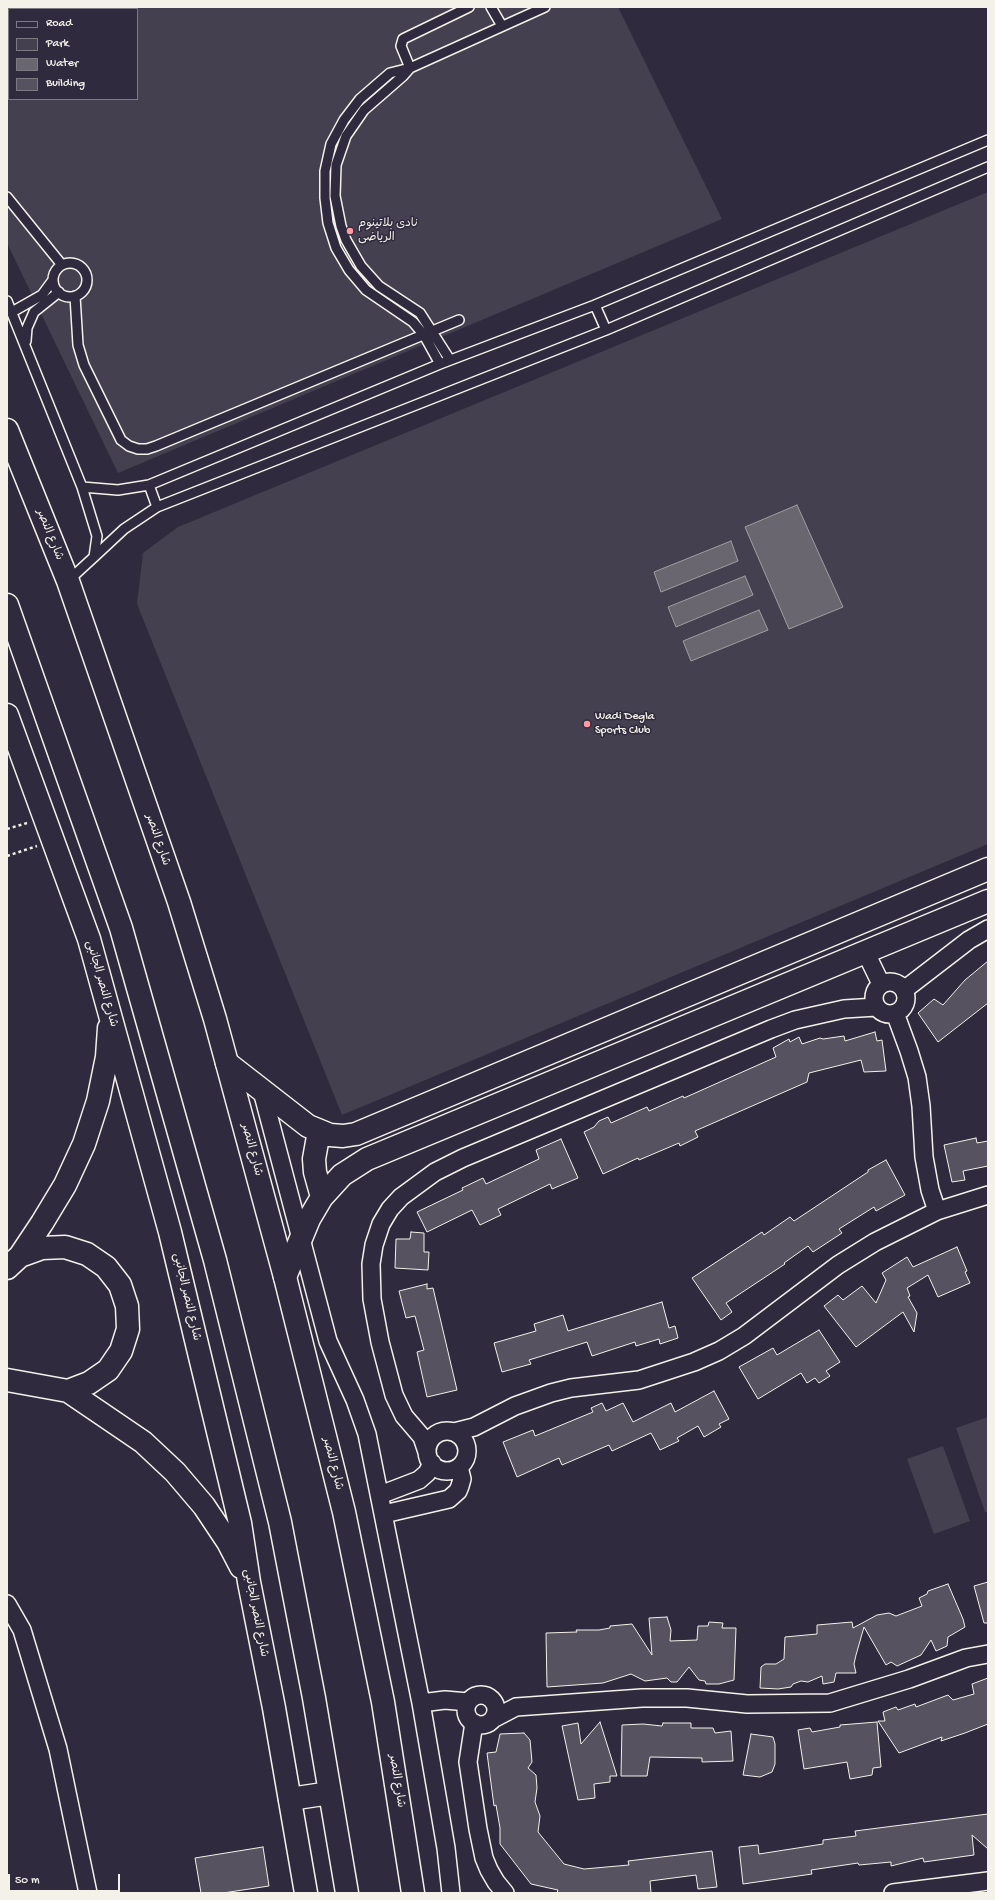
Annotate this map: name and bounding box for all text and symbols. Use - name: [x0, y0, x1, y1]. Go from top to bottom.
- legend: [8, 8, 138, 100]
- text: Road: [46, 17, 72, 31]
- text: Park: [46, 37, 69, 51]
- text: Water: [46, 57, 78, 71]
- text: Building: [46, 77, 85, 91]
- place label: نادى بلاتينوم الرياضى: [358, 217, 419, 245]
- marker: نادى بلاتينوم الرياضى: [345, 226, 355, 236]
- street label: شارع النصر: [32, 507, 66, 563]
- place label: Wadi Degla Sports Club: [595, 710, 654, 738]
- marker: Wadi Degla Sports Club: [582, 719, 592, 729]
- street label: شارع النصر: [141, 812, 173, 868]
- street label: شارع النصر الجانبى: [82, 939, 120, 1029]
- street label: شارع النصر: [237, 1122, 265, 1178]
- street label: شارع النصر الجانبى: [169, 1252, 203, 1342]
- street label: شارع النصر: [319, 1436, 345, 1492]
- street label: شارع النصر الجانبى: [239, 1568, 271, 1658]
- street label: شارع النصر: [385, 1753, 407, 1809]
- scale bar: [10, 1866, 122, 1892]
- text: 50 m: [15, 1874, 40, 1888]

